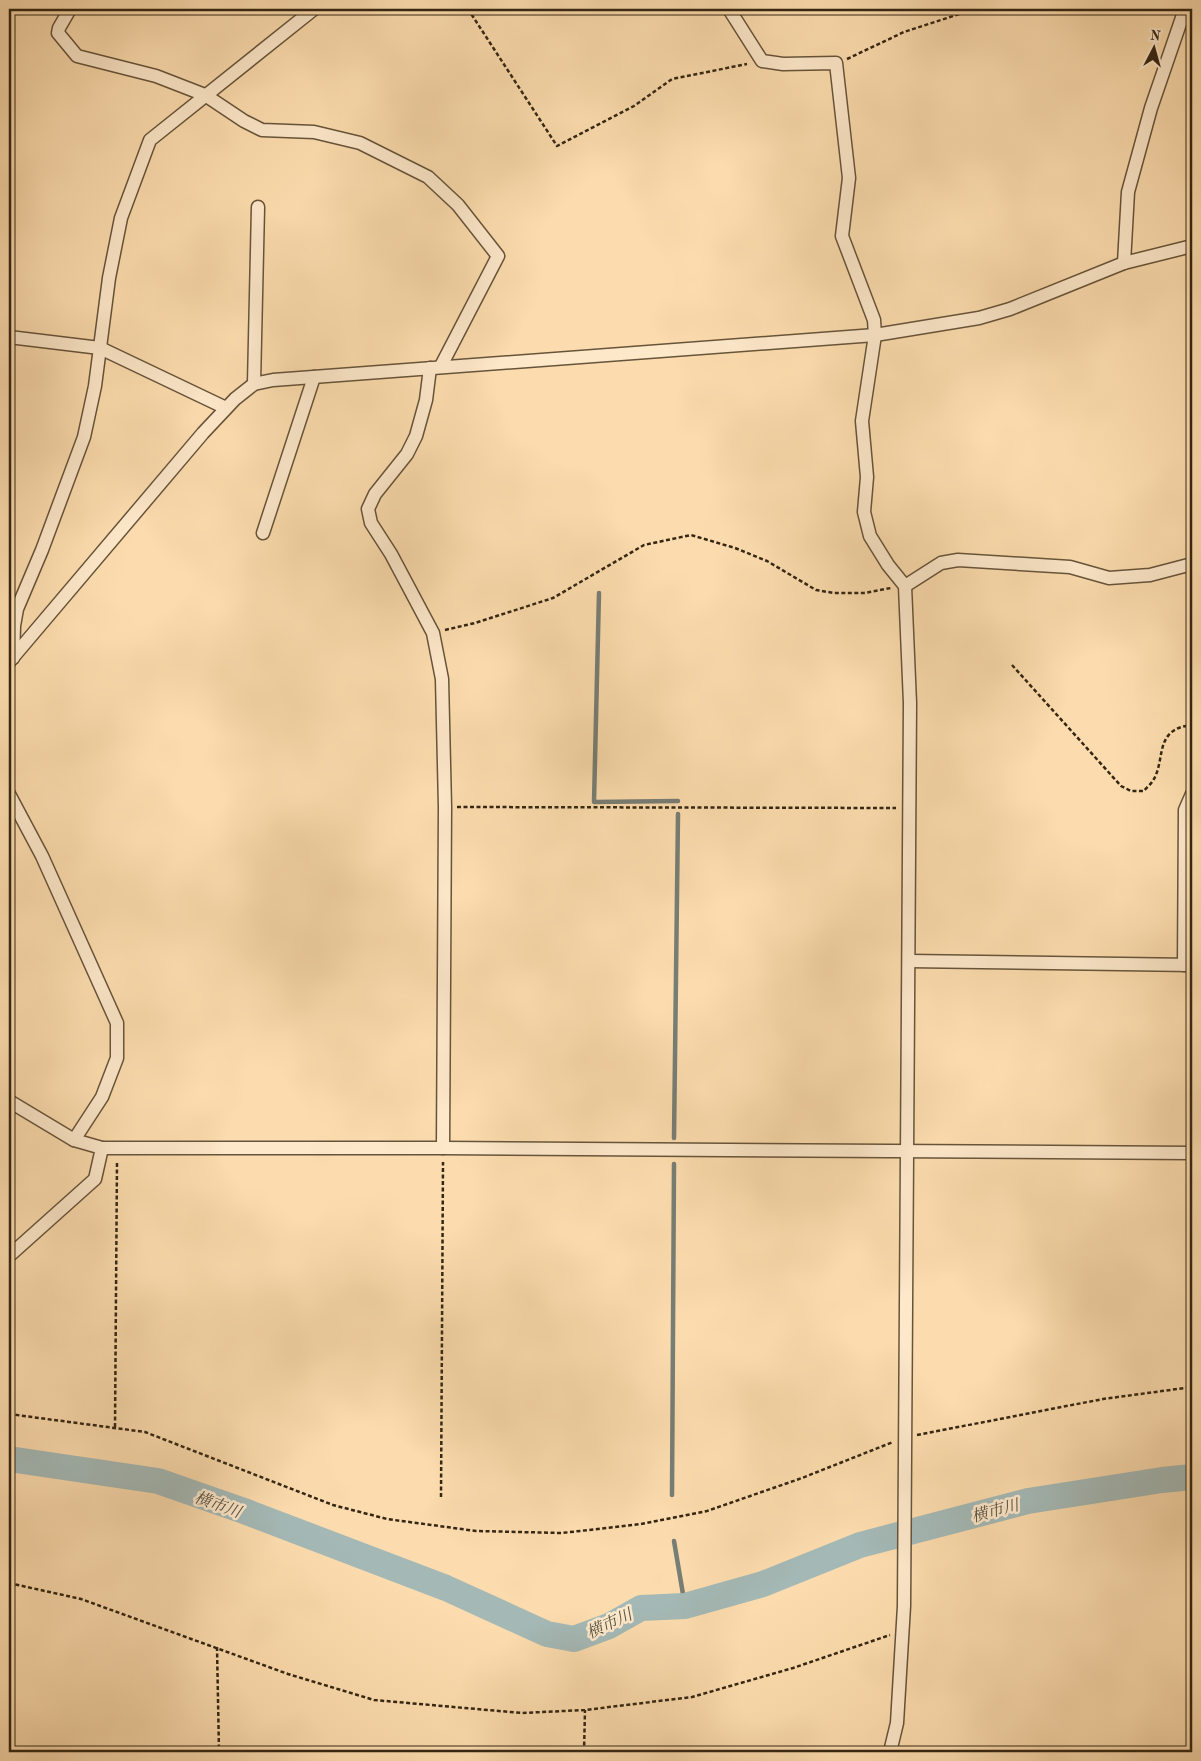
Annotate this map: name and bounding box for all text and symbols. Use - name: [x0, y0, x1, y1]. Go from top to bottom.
- north arrow: [1128, 22, 1178, 72]
- text: N: [1149, 29, 1162, 44]
- water label: 横市川: [192, 1488, 245, 1522]
- water label: 横市川: [970, 1496, 1023, 1526]
- water label: 横市川: [584, 1605, 637, 1642]

